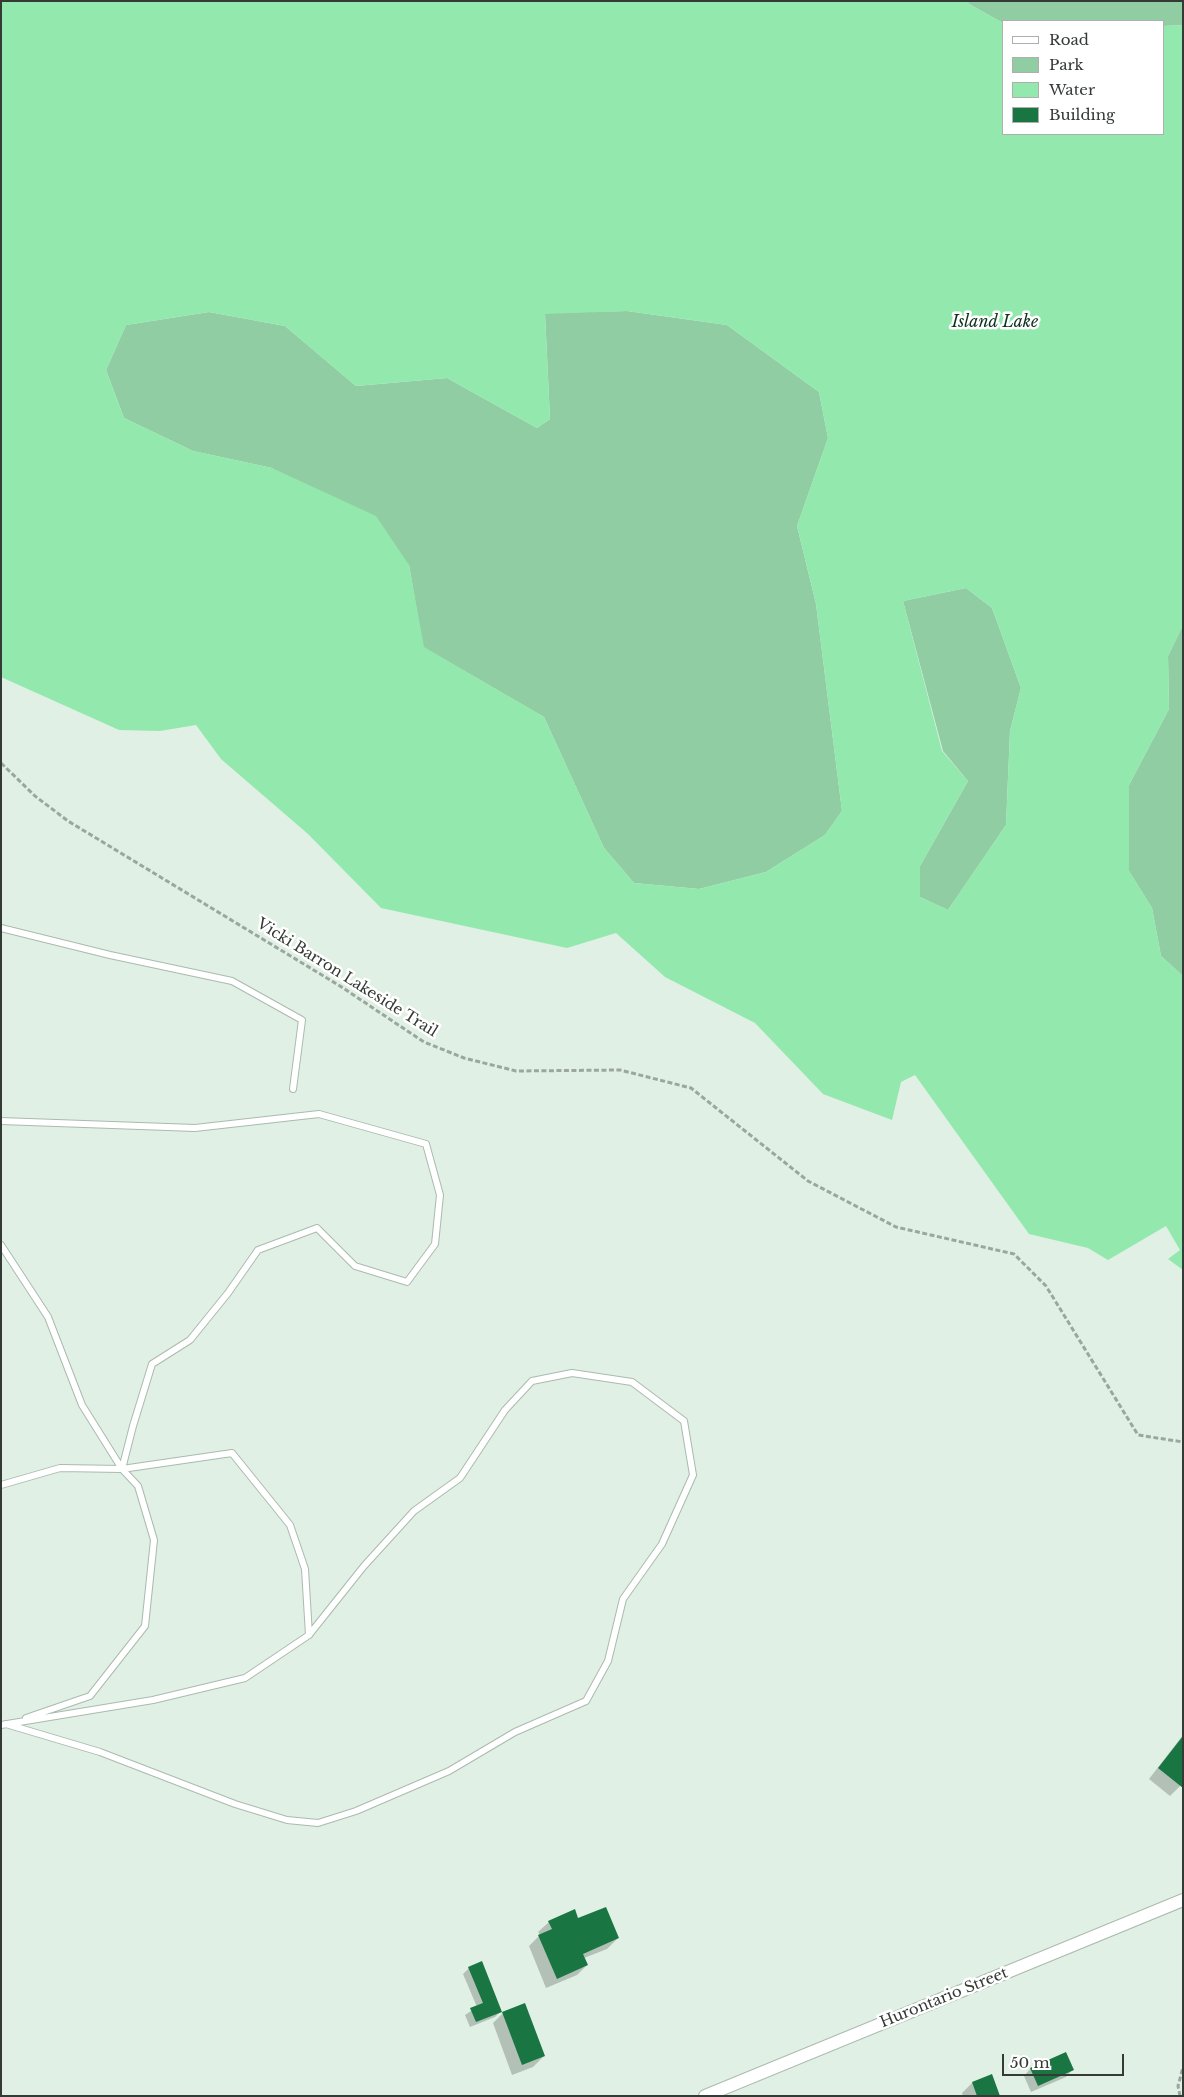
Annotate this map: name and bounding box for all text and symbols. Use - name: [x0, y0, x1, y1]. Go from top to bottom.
- legend: [1002, 20, 1164, 135]
- text: Road: [1049, 30, 1089, 49]
- text: Park: [1049, 55, 1084, 74]
- text: Water: [1049, 80, 1095, 99]
- text: Building: [1049, 105, 1115, 124]
- water label: Island Lake: [952, 312, 1038, 332]
- street label: Vicki Barron Lakeside Trail: [253, 915, 441, 1041]
- street label: Hurontario Street: [877, 1964, 1011, 2032]
- scale bar: [1004, 2044, 1126, 2076]
- text: 50 m: [1010, 2053, 1050, 2072]

